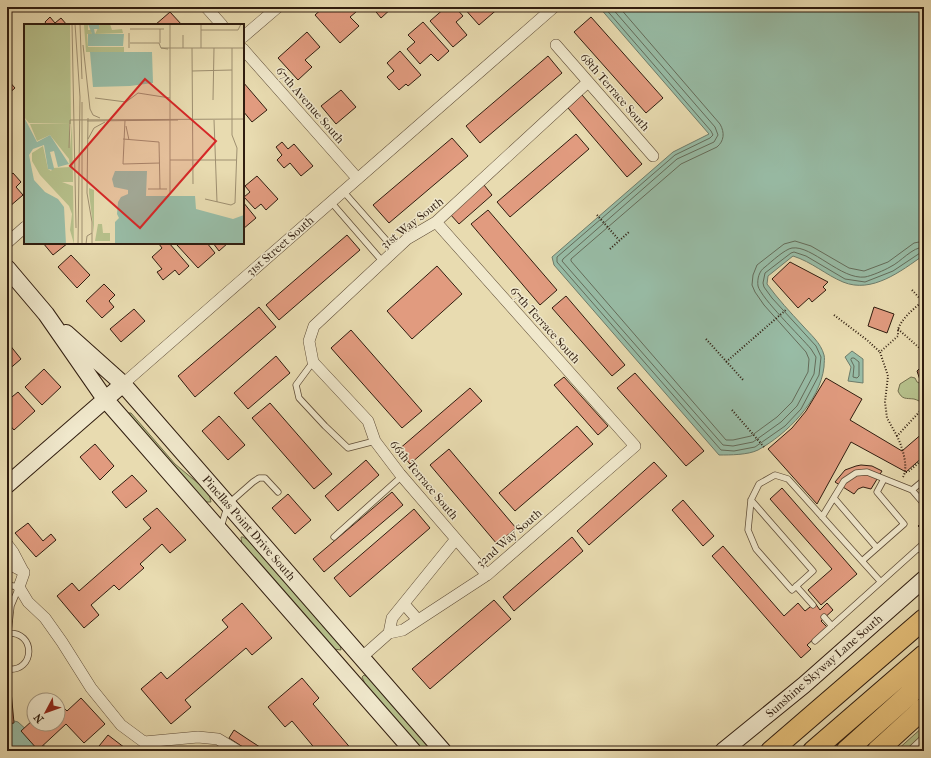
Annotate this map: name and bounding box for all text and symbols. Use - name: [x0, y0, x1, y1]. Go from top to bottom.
- inset map: [24, 24, 244, 244]
- street label: 68th Terrace South: [577, 50, 653, 134]
- street label: 67th Avenue South: [273, 64, 347, 146]
- street label: 31st Way South: [378, 194, 446, 252]
- street label: 31st Street South: [243, 213, 317, 279]
- street label: 67th Terrace South: [507, 284, 583, 366]
- street label: 66th Terrace South: [387, 438, 461, 523]
- street label: Pinellas Point Drive South: [199, 473, 299, 584]
- street label: 32nd Way South: [473, 506, 545, 570]
- street label: Sunshine Skyway Lane South: [763, 611, 885, 721]
- north arrow: [26, 692, 66, 732]
- text: N: [31, 710, 46, 726]

